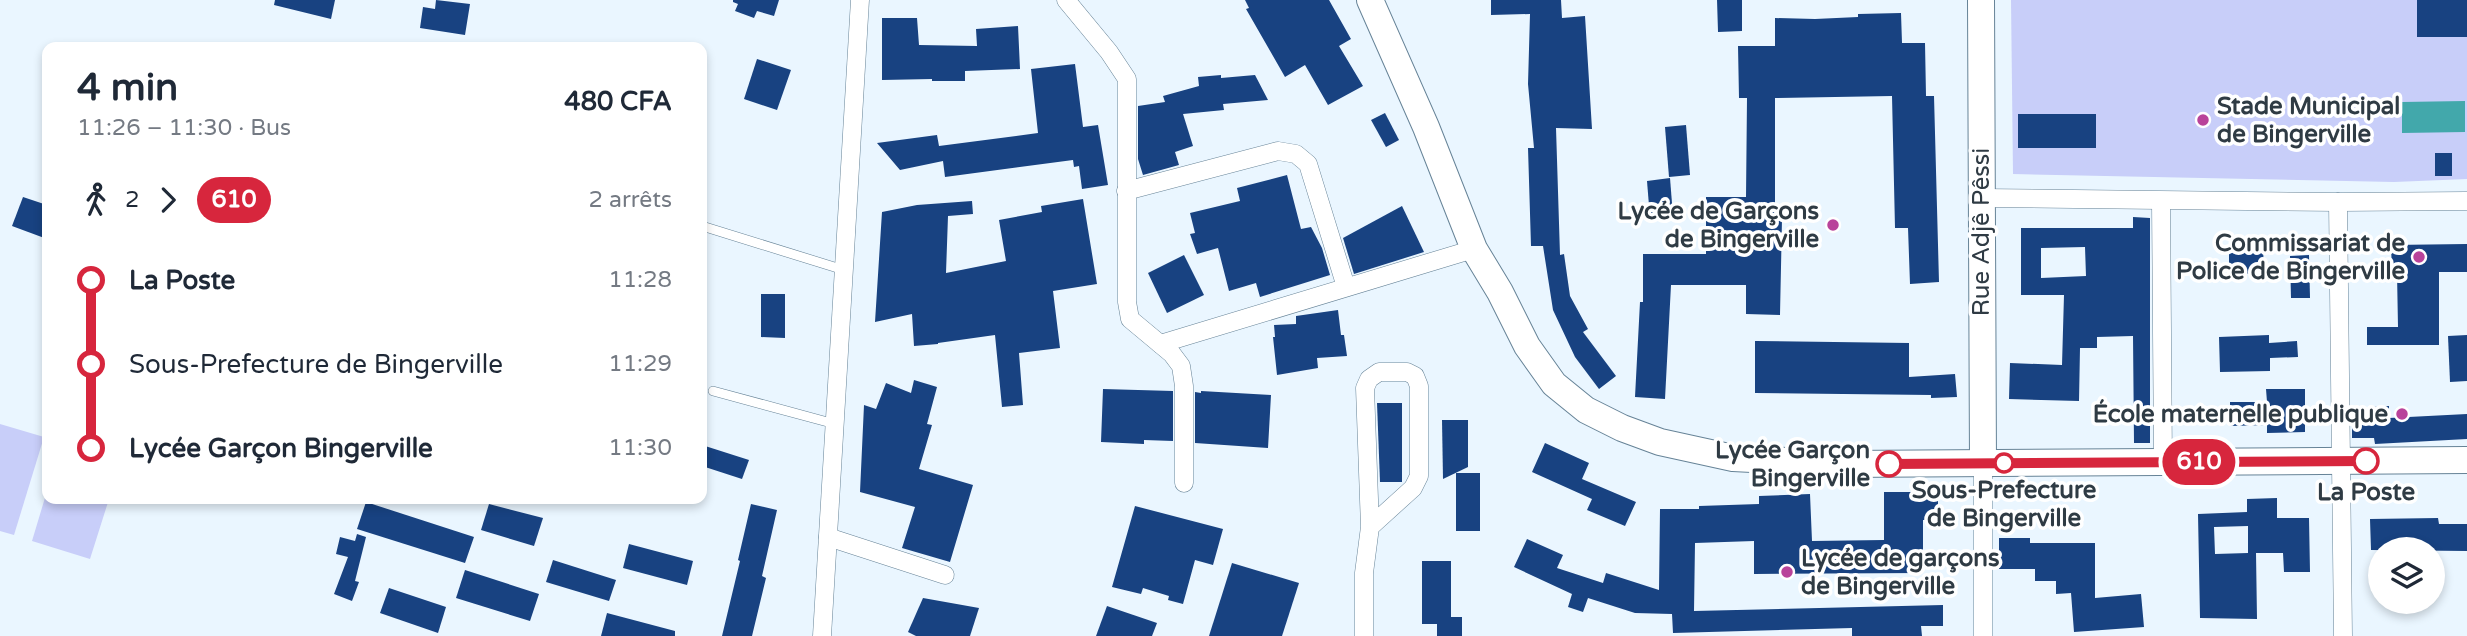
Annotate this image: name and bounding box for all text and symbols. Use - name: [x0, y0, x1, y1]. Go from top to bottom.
- text: 4 min: [77, 65, 178, 111]
- text: 480 CFA: [564, 86, 672, 117]
- place label: Stade Municipal de Bingerville: [2217, 92, 2400, 149]
- marker: Stade Municipal de Bingerville: [2195, 112, 2211, 128]
- text: 11:26 – 11:30 · Bus: [77, 114, 291, 142]
- street label: Rue Adjê Pêssi: [1967, 148, 1996, 316]
- icon: walk: [77, 181, 115, 219]
- icon: forward: [149, 181, 187, 219]
- text: 610: [211, 185, 257, 214]
- text: 2: [125, 186, 139, 214]
- text: 2 arrêts: [589, 186, 672, 214]
- place label: Lycée de Garçons de Bingerville: [1617, 197, 1819, 254]
- marker: Lycée de Garçons de Bingerville: [1825, 217, 1841, 233]
- place label: Commissariat de Police de Bingerville: [2176, 229, 2405, 286]
- marker: Commissariat de Police de Bingerville: [2411, 249, 2427, 265]
- text: La Poste: [129, 265, 235, 296]
- text: 11:28: [608, 266, 672, 294]
- text: Sous-Prefecture de Bingerville: [129, 349, 503, 380]
- text: 11:29: [608, 350, 672, 378]
- place label: École maternelle publique: [2093, 399, 2388, 429]
- marker: École maternelle publique: [2394, 406, 2410, 422]
- text: Lycée Garçon Bingerville: [129, 433, 433, 464]
- text: 11:30: [608, 434, 672, 462]
- place label: Lycée Garçon Bingerville: [1715, 436, 1870, 493]
- line badge: 610: [2159, 439, 2239, 485]
- text: 610: [2176, 447, 2222, 476]
- marker: La Poste: [2353, 448, 2379, 474]
- marker: Lycée Garçon Bingerville: [1876, 451, 1902, 477]
- marker: Sous-Prefecture de Bingerville: [1994, 453, 2014, 473]
- place label: Sous-Prefecture de Bingerville: [1912, 476, 2097, 533]
- place label: La Poste: [2317, 478, 2415, 507]
- map controls: [2368, 537, 2445, 614]
- button: layers: [2368, 537, 2445, 614]
- place label: Lycée de garçons de Bingerville: [1801, 544, 2000, 601]
- marker: Lycée de garçons de Bingerville: [1779, 564, 1795, 580]

